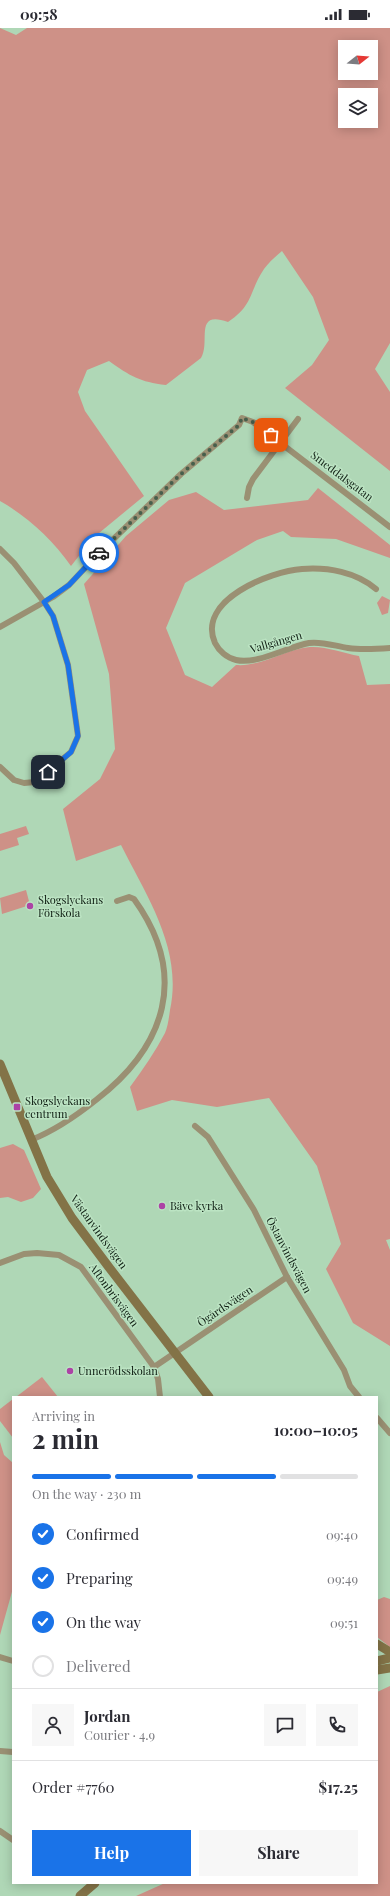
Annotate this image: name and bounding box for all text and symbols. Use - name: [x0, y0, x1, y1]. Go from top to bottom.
- text: 09:58: [20, 4, 58, 24]
- north arrow: [338, 40, 378, 80]
- map controls: [338, 40, 378, 128]
- button: layers: [338, 88, 378, 128]
- pin: [254, 418, 288, 452]
- icon: bag: [260, 424, 282, 446]
- street label: Smeddalsgatan: [308, 447, 377, 504]
- courier: [79, 533, 119, 573]
- icon: car: [88, 542, 110, 564]
- street label: Vallgången: [247, 627, 304, 656]
- pin: [31, 755, 65, 789]
- icon: home: [37, 761, 59, 783]
- place label: Skogslyckans Förskola: [38, 892, 103, 920]
- marker: Skogslyckans Förskola: [25, 901, 35, 911]
- place label: Skogslyckans centrum: [25, 1093, 90, 1121]
- marker: Skogslyckans centrum: [12, 1102, 22, 1112]
- street label: Västanvindsvägen: [67, 1191, 132, 1272]
- place label: Bäve kyrka: [170, 1198, 224, 1213]
- marker: Bäve kyrka: [157, 1201, 167, 1211]
- street label: Östanvindsvägen: [263, 1214, 316, 1296]
- street label: Aftonbrisvägen: [86, 1259, 143, 1330]
- street label: Ögårdsvägen: [194, 1281, 256, 1330]
- place label: Unnerödsskolan: [78, 1363, 158, 1378]
- marker: Unnerödsskolan: [65, 1366, 75, 1376]
- text: Arriving in: [32, 1407, 95, 1424]
- text: 10:00–10:05: [274, 1420, 358, 1440]
- text: 2 min: [32, 1421, 99, 1456]
- text: On the way · 230 m: [32, 1485, 141, 1502]
- icon: check: [32, 1523, 54, 1545]
- text: Confirmed: [66, 1524, 139, 1544]
- text: 09:40: [326, 1526, 358, 1543]
- icon: check: [32, 1567, 54, 1589]
- text: Preparing: [66, 1568, 133, 1588]
- text: 09:49: [327, 1570, 358, 1587]
- icon: check: [32, 1611, 54, 1633]
- text: On the way: [66, 1612, 141, 1632]
- text: 09:51: [330, 1614, 358, 1631]
- text: Delivered: [66, 1656, 131, 1676]
- button: person: [32, 1704, 74, 1746]
- button: chat: [264, 1704, 306, 1746]
- button: phone: [316, 1704, 358, 1746]
- text: Jordan: [84, 1706, 130, 1726]
- text: Courier · 4.9: [84, 1726, 155, 1743]
- text: Order #7760: [32, 1777, 114, 1797]
- text: $17.25: [319, 1777, 358, 1797]
- button: Help: [32, 1830, 191, 1876]
- button: Share: [199, 1830, 358, 1876]

